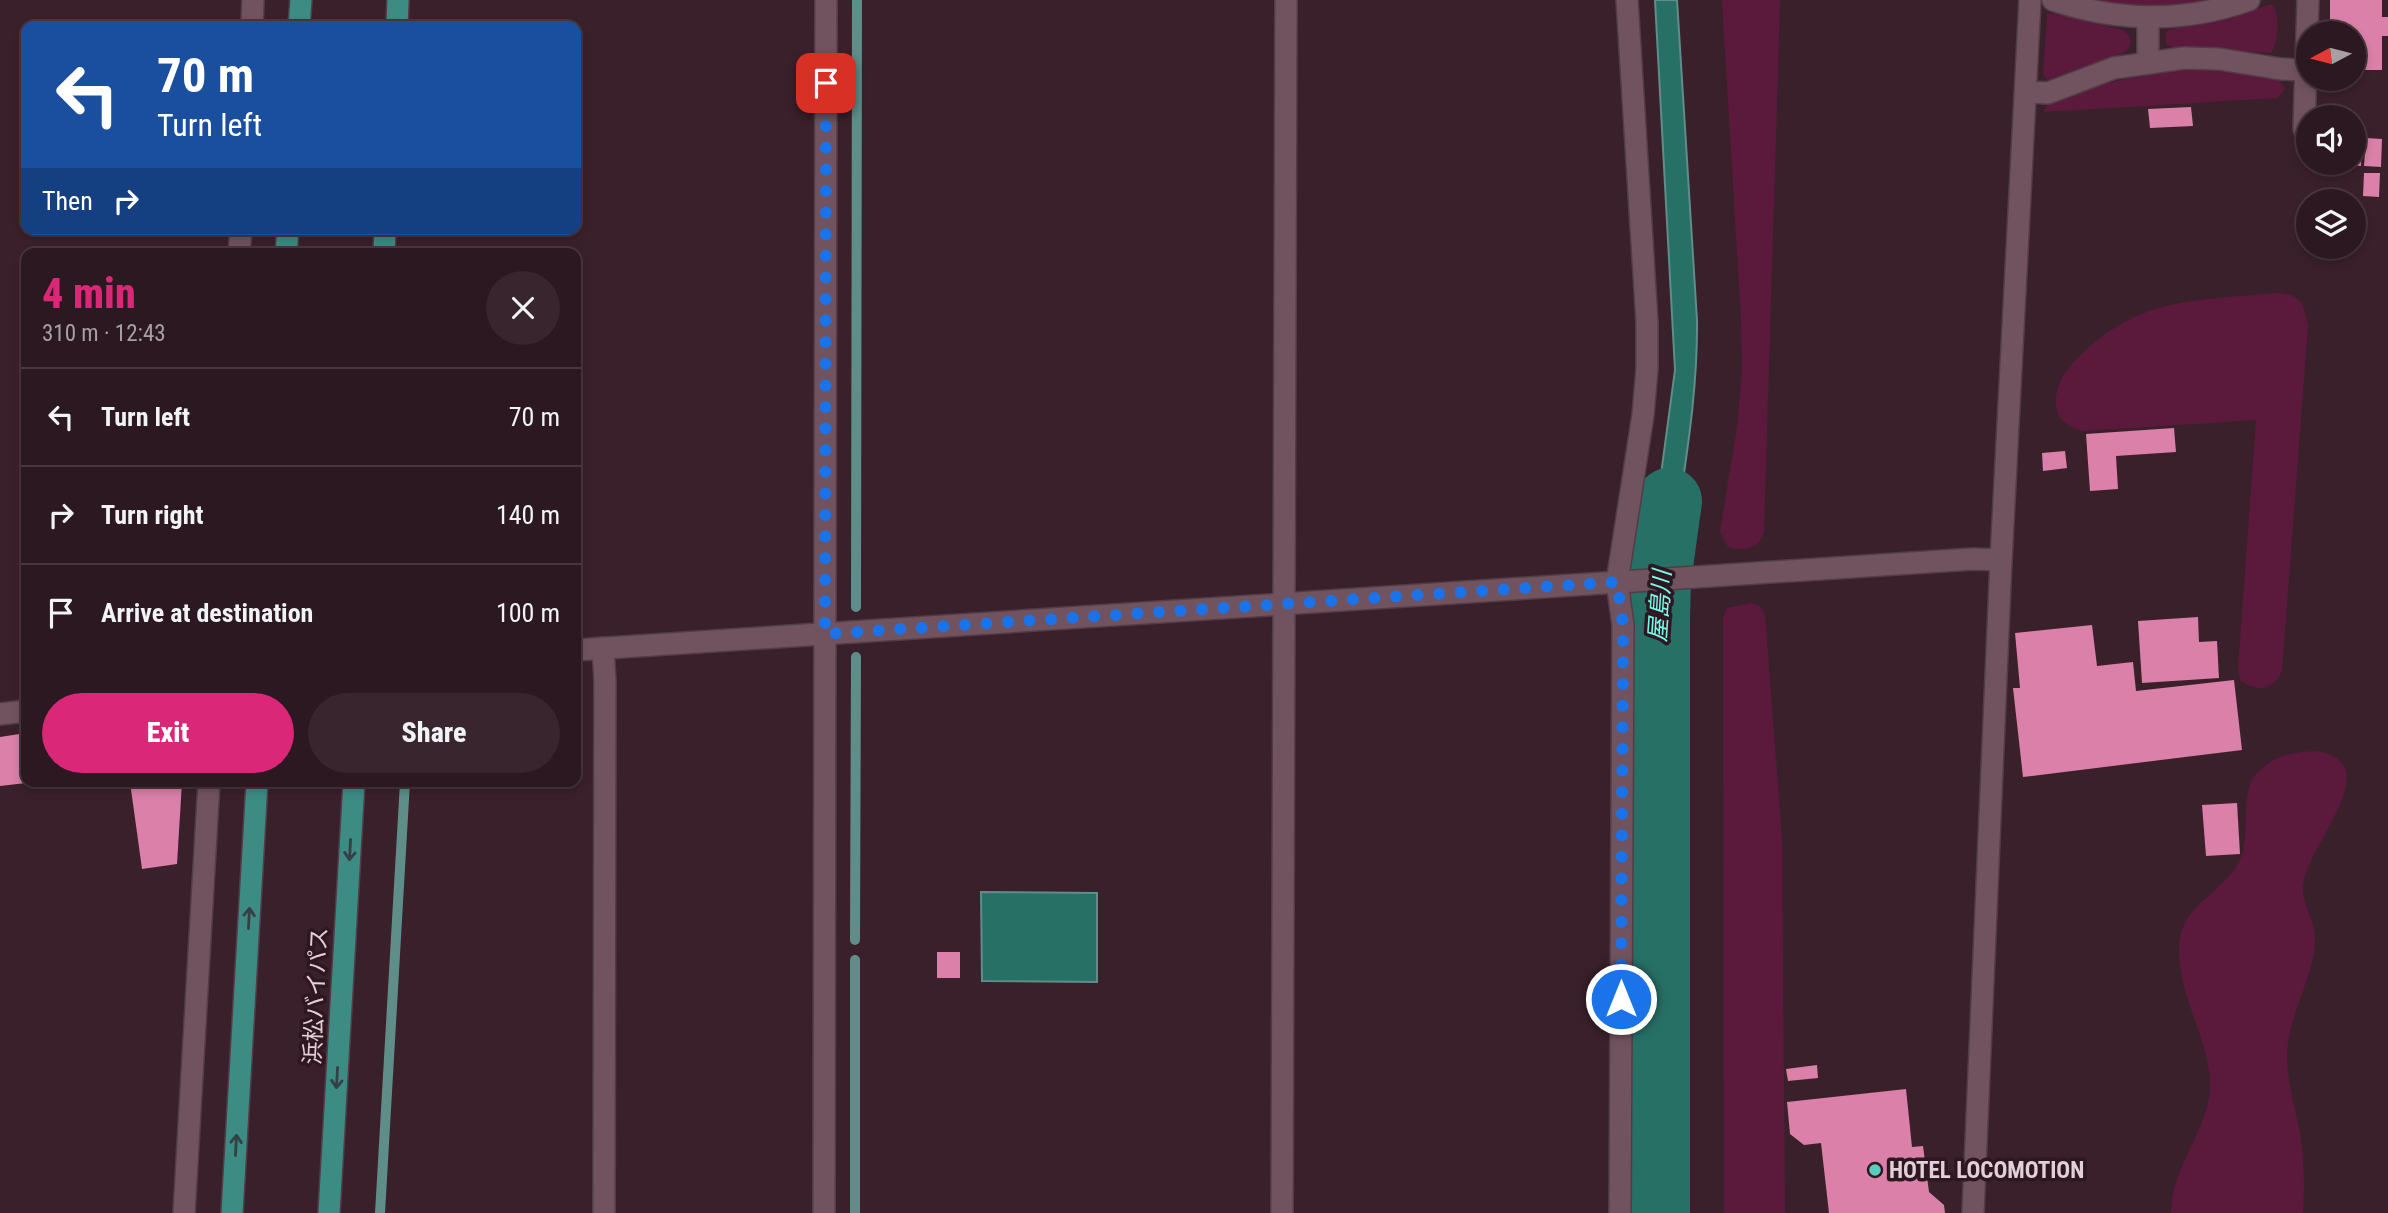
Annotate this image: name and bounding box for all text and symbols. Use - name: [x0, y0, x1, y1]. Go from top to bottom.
- north arrow: [2296, 21, 2366, 91]
- map controls: [2296, 21, 2366, 259]
- text: 70 m: [157, 47, 254, 104]
- icon: left: [42, 49, 133, 140]
- pin: [796, 53, 856, 113]
- icon: arrive: [807, 64, 845, 102]
- button: sound: [2296, 105, 2366, 175]
- text: Turn left: [157, 106, 262, 144]
- icon: right: [107, 182, 145, 220]
- text: Then: [42, 186, 93, 216]
- button: layers: [2296, 189, 2366, 259]
- text: 4 min: [42, 269, 136, 318]
- button: close: [486, 271, 560, 345]
- text: 310 m · 12:43: [42, 320, 166, 347]
- icon: left: [42, 398, 80, 436]
- text: Turn left: [101, 402, 190, 432]
- text: 70 m: [509, 402, 560, 432]
- icon: right: [42, 496, 80, 534]
- text: Turn right: [101, 500, 203, 530]
- text: 140 m: [496, 500, 560, 530]
- water label: 屋島川: [1644, 566, 1677, 643]
- icon: arrive: [42, 594, 80, 632]
- text: Arrive at destination: [101, 598, 313, 628]
- text: 100 m: [496, 598, 560, 628]
- button: Exit: [42, 693, 294, 773]
- button: Share: [308, 693, 560, 773]
- one-way arrow: [344, 839, 357, 862]
- one-way arrow: [243, 907, 256, 930]
- street label: 浜松バイパス: [299, 927, 333, 1065]
- position arrow: [1584, 962, 1658, 1036]
- one-way arrow: [331, 1066, 344, 1089]
- one-way arrow: [230, 1134, 243, 1157]
- place label: HOTEL LOCOMOTION: [1889, 1157, 2084, 1184]
- marker: HOTEL LOCOMOTION: [1867, 1162, 1883, 1178]

